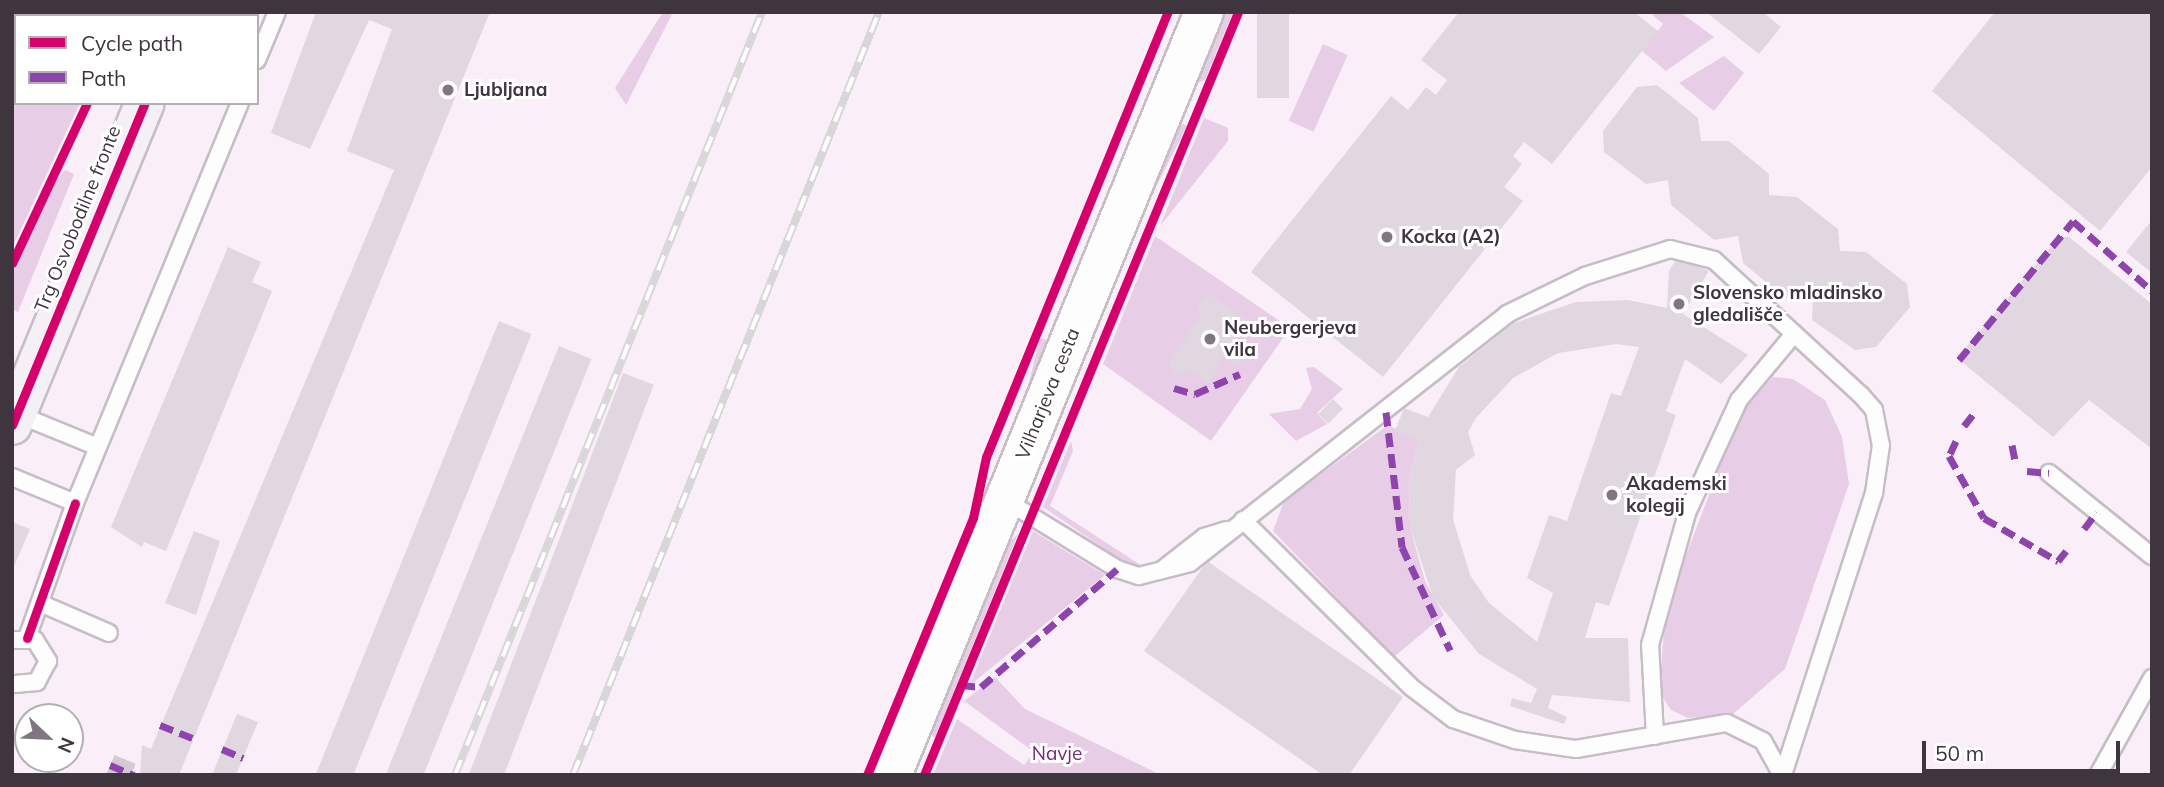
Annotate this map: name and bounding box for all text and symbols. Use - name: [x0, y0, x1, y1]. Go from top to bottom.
- legend: [14, 14, 259, 105]
- text: Cycle path: [81, 30, 183, 56]
- text: Path: [81, 65, 126, 91]
- place label: Ljubljana: [464, 79, 548, 101]
- marker: Ljubljana: [438, 80, 458, 100]
- street label: Trg Osvobodilne fronte: [30, 122, 126, 316]
- place label: Kocka (A2): [1401, 226, 1501, 248]
- marker: Kocka (A2): [1379, 229, 1395, 245]
- place label: Slovensko mladinsko gledališče: [1693, 282, 1883, 326]
- marker: Slovensko mladinsko gledališče: [1671, 296, 1687, 312]
- place label: Neubergerjeva vila: [1224, 317, 1356, 361]
- street label: Vilharjeva cesta: [1011, 325, 1085, 463]
- marker: Neubergerjeva vila: [1202, 331, 1218, 347]
- place label: Akademski kolegij: [1626, 473, 1727, 517]
- marker: Akademski kolegij: [1604, 487, 1620, 503]
- north arrow: [14, 703, 84, 773]
- scale bar: [1926, 728, 2124, 772]
- text: N: [53, 734, 80, 757]
- text: 50 m: [1935, 740, 1984, 766]
- park label: Navje: [1032, 743, 1082, 765]

